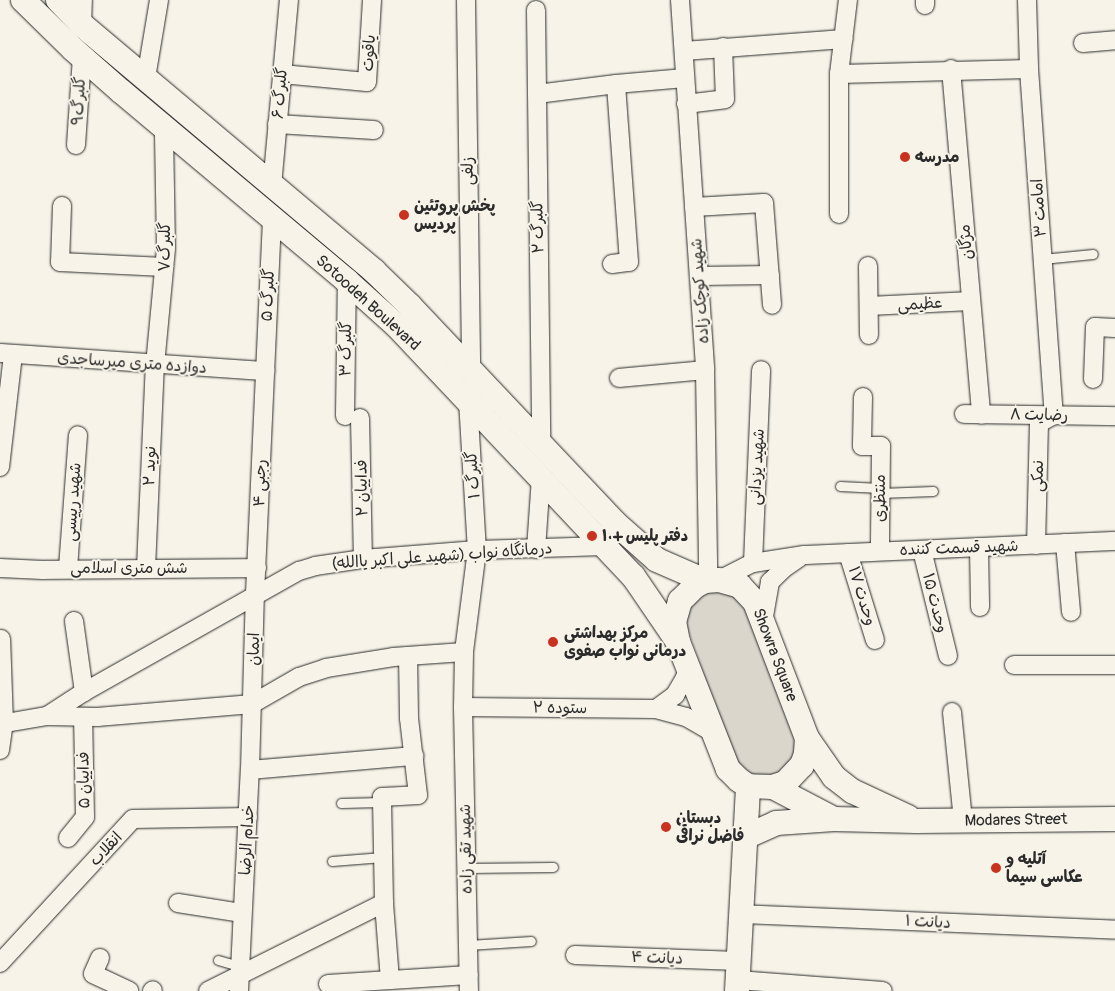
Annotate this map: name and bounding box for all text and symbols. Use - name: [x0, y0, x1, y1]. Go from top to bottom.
- street label: یاقوت: [358, 34, 380, 72]
- street label: گلبرگ ۶: [268, 66, 292, 120]
- street label: گلبرگ۹: [68, 76, 90, 126]
- place label: مدرسه: [915, 147, 960, 167]
- marker: مدرسه: [899, 151, 911, 163]
- street label: زلفی: [458, 157, 478, 185]
- street label: امامت ۳: [1027, 178, 1051, 238]
- place label: پخش پروتئین پردیس: [414, 196, 495, 234]
- street label: گلبرگ ۲: [528, 200, 548, 254]
- marker: پخش پروتئین پردیس: [398, 209, 410, 221]
- street label: گلبرگ۷: [155, 222, 175, 272]
- street label: مژگان: [955, 224, 977, 260]
- street label: شهید کوچک زاده: [687, 238, 713, 344]
- street label: Sotoodeh Boulevard: [312, 251, 424, 355]
- street label: گلبرگ ۵: [257, 268, 279, 322]
- street label: عظیمی: [897, 293, 943, 315]
- street label: گلبرگ ۳: [336, 321, 356, 377]
- street label: دوازده متری میرساجدی: [57, 348, 207, 378]
- street label: رضایت ۸: [1010, 405, 1068, 425]
- street label: شهید یزدانی: [745, 428, 769, 506]
- street label: نوید ۲: [140, 446, 160, 486]
- street label: گلبرگ ۱: [462, 450, 484, 500]
- street label: رجبی ۴: [250, 459, 270, 507]
- street label: فداییان ۲: [352, 459, 372, 517]
- street label: نمکی: [1028, 460, 1048, 492]
- street label: شهید رپیسی: [61, 462, 85, 542]
- street label: منتظری: [870, 474, 890, 522]
- place label: دفتر پلیس +۱۰: [602, 526, 688, 546]
- marker: دفتر پلیس +۱۰: [586, 530, 598, 542]
- street label: شهید قسمت کننده: [899, 536, 1019, 560]
- street label: درمانگاه نواب (شهید علی اکبر یاالله): [331, 539, 553, 573]
- street label: شش متری اسلامی: [70, 558, 188, 578]
- street label: وحدت ۱۷: [844, 564, 880, 628]
- street label: وحدت ۱۵: [918, 571, 952, 635]
- street label: Showra Square: [748, 606, 802, 704]
- place label: مرکز بهداشتی درمانی نواب صفوی: [564, 623, 686, 661]
- street label: ایمان: [244, 632, 264, 666]
- marker: مرکز بهداشتی درمانی نواب صفوی: [546, 635, 560, 649]
- street label: ستوده ۲: [533, 698, 587, 718]
- street label: فداییان ۵: [74, 751, 94, 809]
- street label: خدام الرضا: [236, 804, 258, 876]
- street label: شهید تقی زاده: [456, 804, 476, 894]
- place label: دبستان فاضل نراقی: [676, 808, 744, 846]
- street label: Modares Street: [964, 810, 1068, 830]
- marker: دبستان فاضل نراقی: [660, 821, 672, 833]
- street label: انقلاب: [86, 828, 126, 870]
- place label: آتلیه و عکاسی سیما: [1006, 849, 1083, 887]
- marker: آتلیه و عکاسی سیما: [990, 862, 1002, 874]
- street label: دیانت ۱: [905, 911, 951, 933]
- street label: دیانت ۴: [631, 947, 683, 969]

